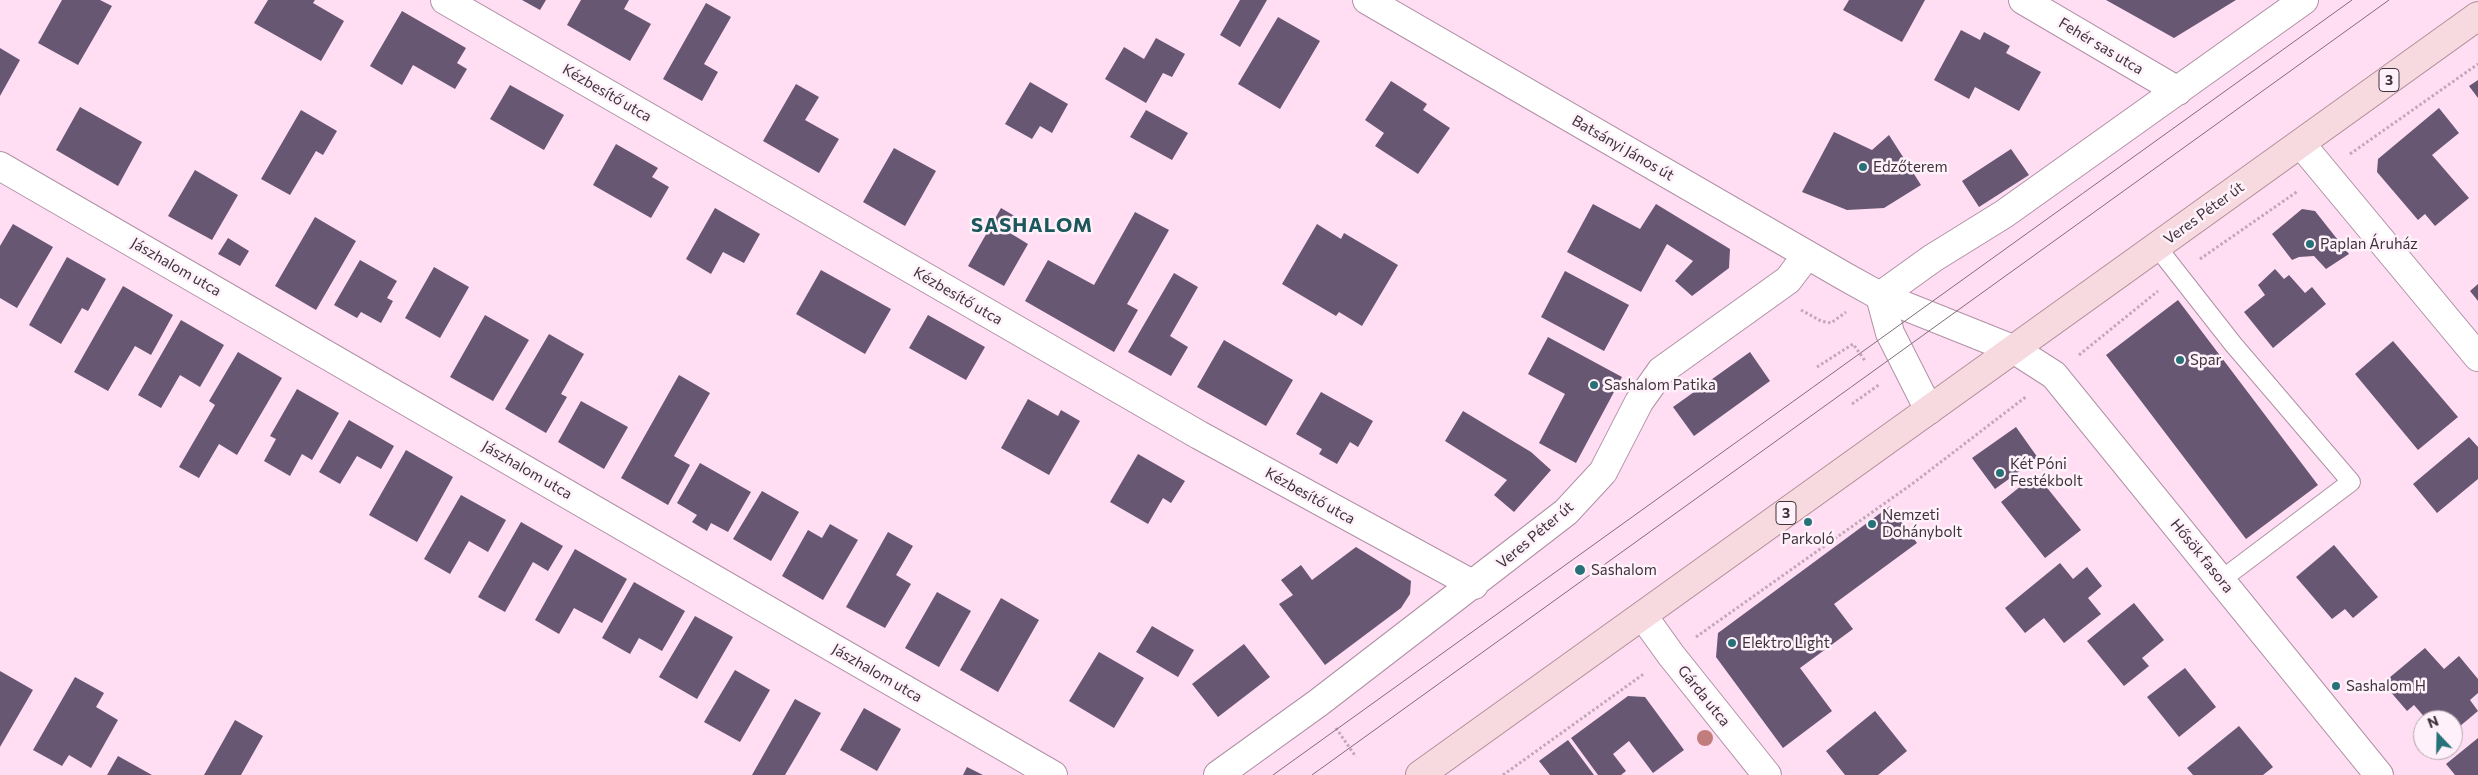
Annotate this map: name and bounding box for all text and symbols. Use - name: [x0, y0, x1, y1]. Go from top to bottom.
- street label: Fehér sas utca: [2055, 14, 2147, 78]
- street label: Kézbesítő utca: [559, 60, 655, 126]
- road number: 3: [2379, 68, 2399, 92]
- street label: Batsányi János út: [1569, 111, 1677, 185]
- place label: Edzőterem: [1873, 158, 1948, 176]
- marker: Edzőterem: [1857, 161, 1869, 173]
- street label: Veres Péter út: [2160, 178, 2248, 248]
- district label: SASHALOM: [970, 213, 1094, 237]
- street label: Jászhalom utca: [128, 234, 224, 300]
- place label: Paplan Áruház: [2320, 235, 2418, 253]
- marker: Paplan Áruház: [2304, 238, 2316, 250]
- street label: Kézbesítő utca: [910, 263, 1006, 329]
- place label: Spar: [2190, 351, 2222, 369]
- marker: Spar: [2174, 354, 2186, 366]
- place label: Sashalom Patika: [1604, 376, 1716, 394]
- marker: Sashalom Patika: [1588, 379, 1600, 391]
- street label: Jászhalom utca: [479, 437, 575, 503]
- place label: Két Póni Festékbolt: [2010, 455, 2083, 490]
- street label: Kézbesítő utca: [1262, 464, 1358, 528]
- marker: Két Póni Festékbolt: [1994, 467, 2006, 479]
- street label: Veres Péter út: [1493, 498, 1577, 572]
- road number: 3: [1776, 502, 1796, 524]
- place label: Nemzeti Dohánybolt: [1882, 506, 1962, 541]
- street label: Hősök fasora: [2167, 515, 2237, 597]
- marker: Parkoló: [1802, 516, 1814, 528]
- marker: Nemzeti Dohánybolt: [1866, 518, 1878, 530]
- place label: Parkoló: [1782, 530, 1834, 548]
- place label: Sashalom: [1591, 561, 1657, 579]
- marker: Sashalom: [1573, 563, 1587, 577]
- place label: Elektro Light: [1742, 634, 1830, 652]
- marker: Elektro Light: [1726, 637, 1738, 649]
- street label: Jászhalom utca: [829, 640, 925, 706]
- street label: Gárda utca: [1674, 662, 1734, 730]
- place label: Sashalom H: [2346, 677, 2426, 695]
- marker: Sashalom H: [2330, 680, 2342, 692]
- north arrow: [2413, 710, 2463, 760]
- text: N: [2425, 712, 2441, 731]

